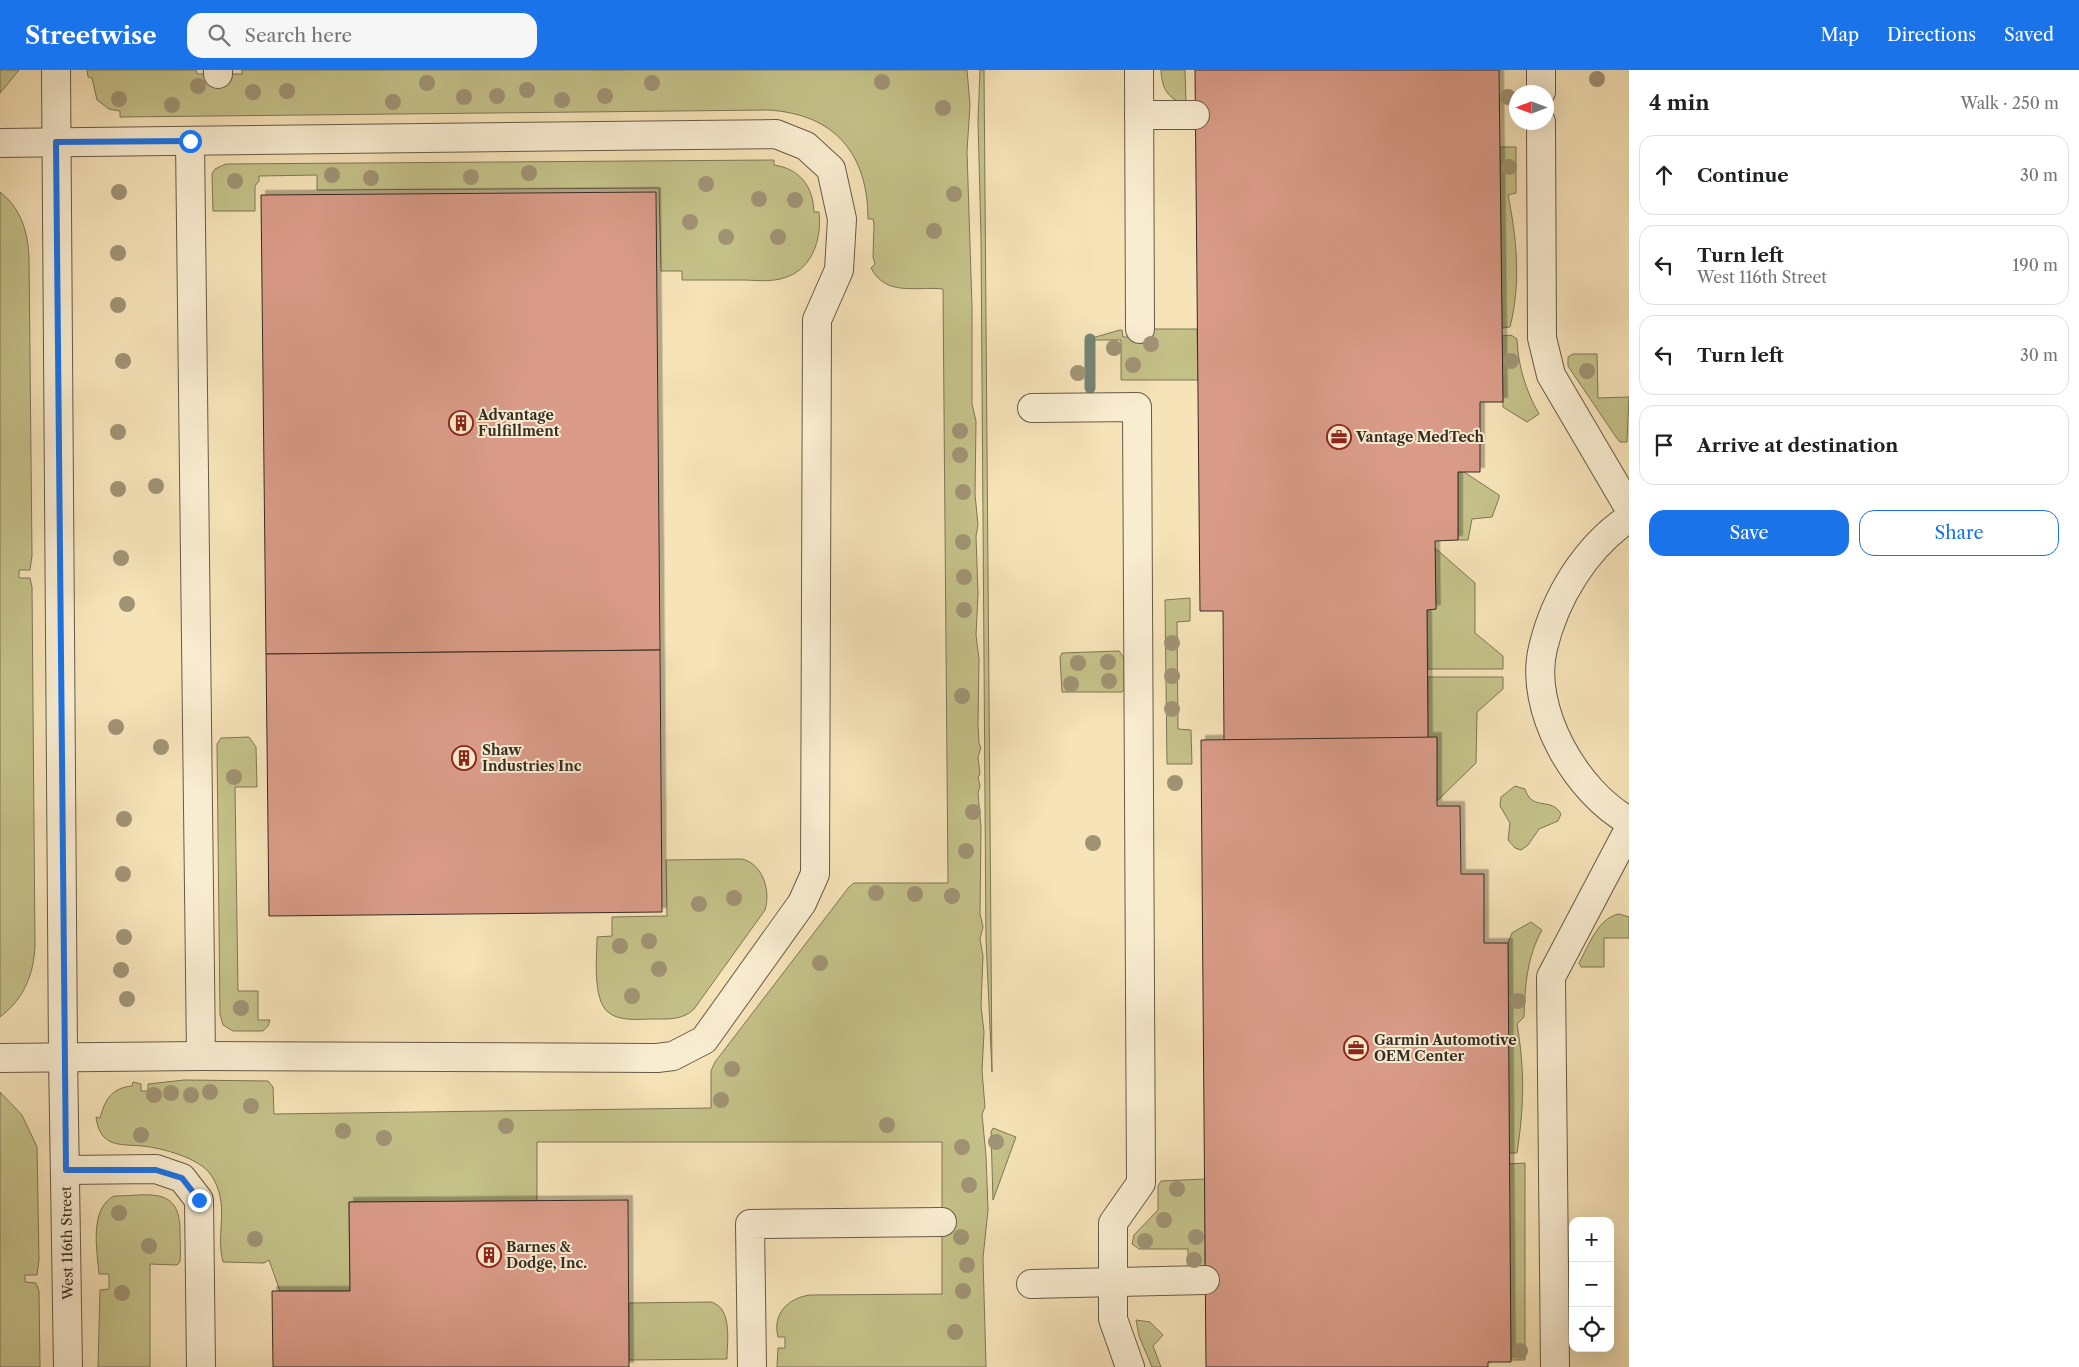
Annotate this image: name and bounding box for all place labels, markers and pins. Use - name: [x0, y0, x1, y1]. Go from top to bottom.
- place label: Advantage Fulfillment: [477, 406, 560, 440]
- building icon: Advantage Fulfillment: [448, 410, 474, 436]
- office icon: Vantage MedTech: [1326, 424, 1352, 450]
- place label: Vantage MedTech: [1355, 428, 1485, 446]
- place label: Shaw Industries Inc: [482, 741, 582, 775]
- building icon: Shaw Industries Inc: [451, 745, 477, 771]
- place label: Garmin Automotive OEM Center: [1374, 1031, 1517, 1065]
- office icon: Garmin Automotive OEM Center: [1343, 1035, 1369, 1061]
- place label: Barnes & Dodge, Inc.: [506, 1238, 587, 1272]
- building icon: Barnes & Dodge, Inc.: [476, 1242, 502, 1268]

